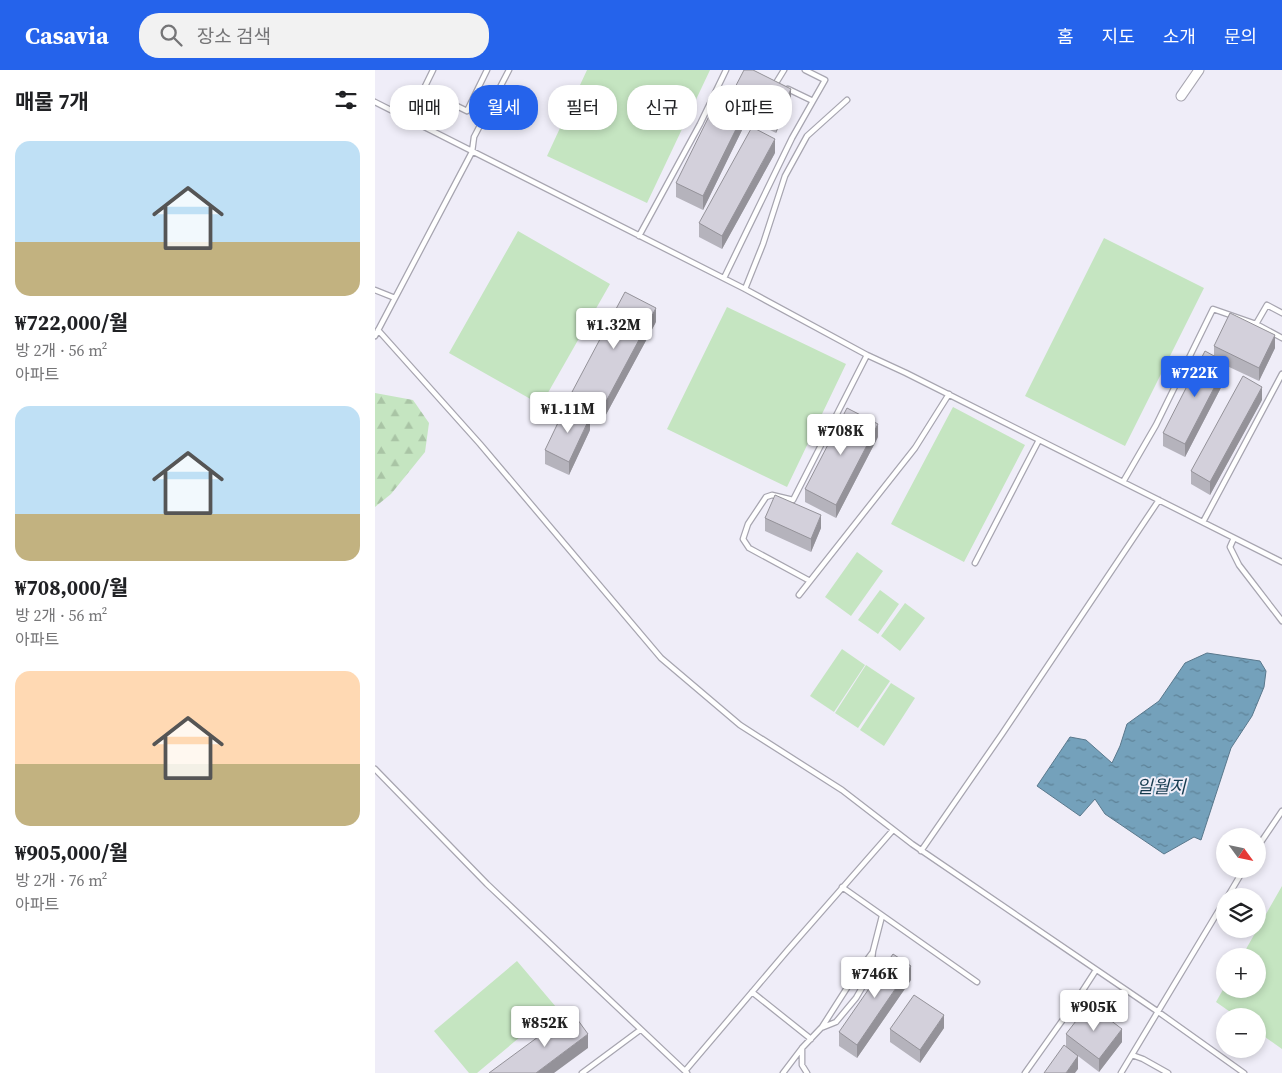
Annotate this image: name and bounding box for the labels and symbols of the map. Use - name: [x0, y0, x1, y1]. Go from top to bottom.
- pin: ₩1.32M: [573, 308, 655, 350]
- pin: ₩722K: [1160, 356, 1230, 398]
- pin: ₩1.11M: [527, 392, 609, 434]
- pin: ₩708K: [806, 414, 876, 456]
- water label: 일월지: [1136, 774, 1187, 799]
- north arrow: [1216, 828, 1266, 878]
- pin: ₩746K: [840, 956, 910, 999]
- pin: ₩905K: [1059, 990, 1129, 1032]
- pin: ₩852K: [510, 1006, 580, 1048]

